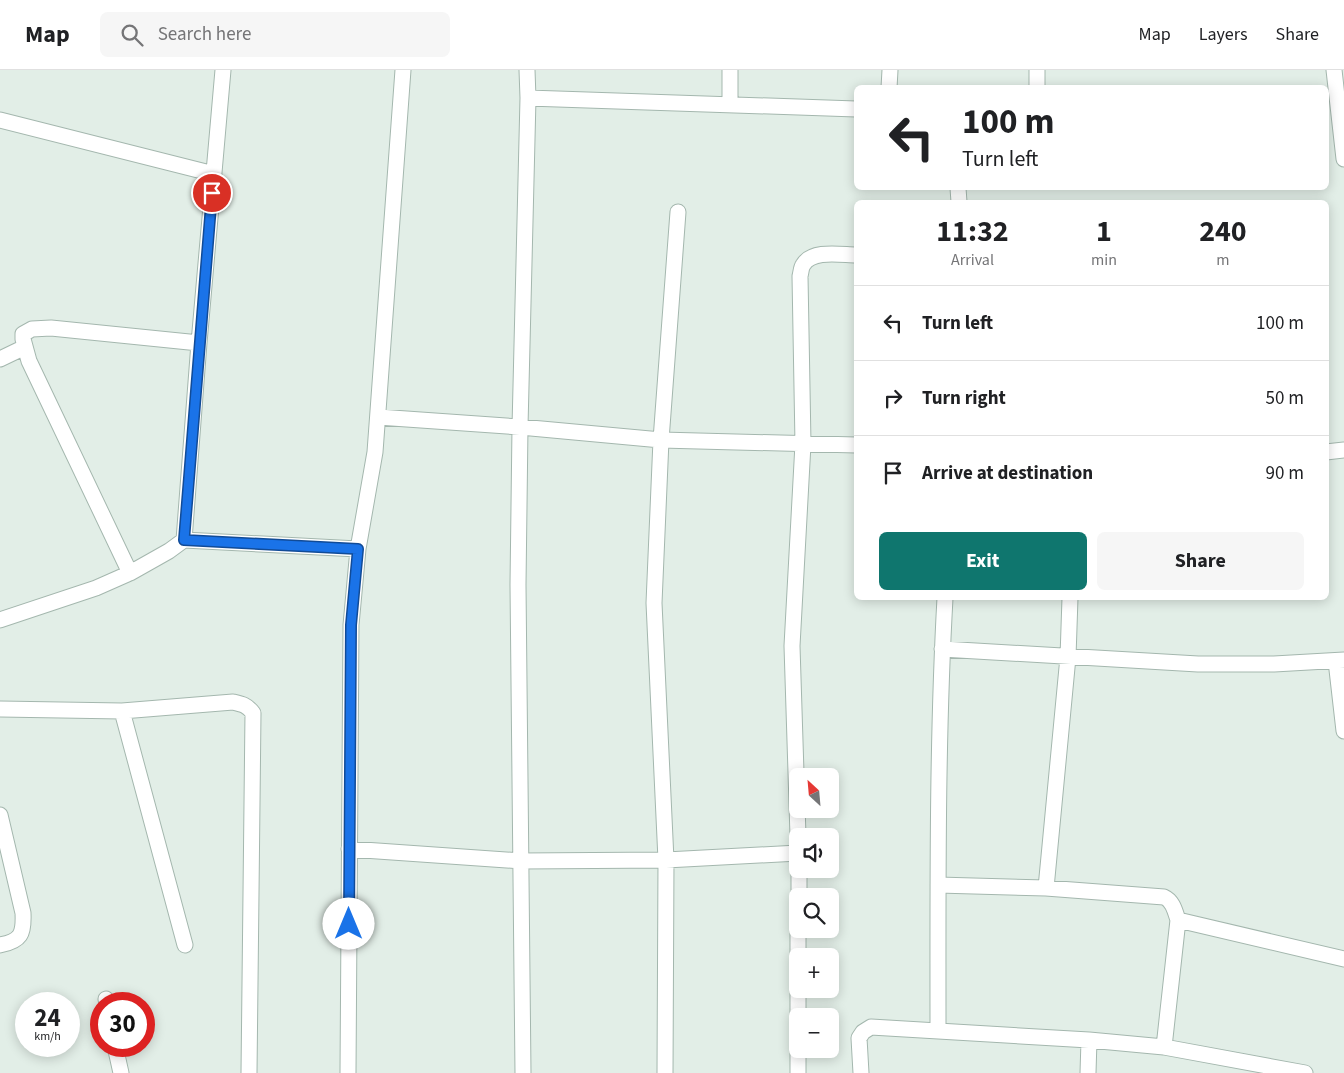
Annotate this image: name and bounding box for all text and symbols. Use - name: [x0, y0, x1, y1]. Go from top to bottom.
- search box: [100, 12, 450, 57]
- text: Map: [25, 17, 70, 52]
- icon: search: [118, 21, 146, 49]
- text: Search here: [158, 21, 251, 48]
- text: Map: [1139, 22, 1171, 47]
- text: Layers: [1199, 22, 1248, 47]
- text: Share: [1276, 22, 1319, 47]
- text: 100 m: [962, 97, 1054, 147]
- icon: left: [879, 105, 944, 170]
- text: Turn left: [962, 143, 1038, 175]
- pin: [191, 172, 233, 214]
- icon: arrive: [198, 179, 226, 207]
- text: 11:32: [936, 210, 1009, 253]
- text: 1: [1096, 210, 1112, 253]
- text: 240: [1199, 210, 1247, 253]
- text: Arrival: [951, 249, 994, 271]
- text: min: [1091, 249, 1117, 271]
- text: m: [1216, 249, 1230, 271]
- icon: left: [879, 309, 907, 337]
- text: Turn left: [922, 310, 993, 337]
- text: 100 m: [1256, 310, 1304, 337]
- icon: right: [879, 384, 907, 412]
- text: Turn right: [922, 385, 1006, 412]
- text: 50 m: [1266, 385, 1304, 412]
- icon: arrive: [879, 459, 907, 487]
- text: Arrive at destination: [922, 460, 1093, 487]
- text: 90 m: [1266, 460, 1304, 487]
- button: Exit: [879, 532, 1087, 590]
- button: Share: [1097, 532, 1304, 590]
- north arrow: [789, 768, 839, 818]
- map controls: [789, 768, 839, 1058]
- button: sound: [789, 828, 839, 878]
- button: search: [789, 888, 839, 938]
- position arrow: [322, 897, 374, 949]
- button: +: [789, 948, 839, 998]
- speed limit sign: 30: [90, 992, 155, 1057]
- text: 24: [34, 1000, 61, 1036]
- button: −: [789, 1008, 839, 1058]
- text: km/h: [34, 1028, 61, 1045]

